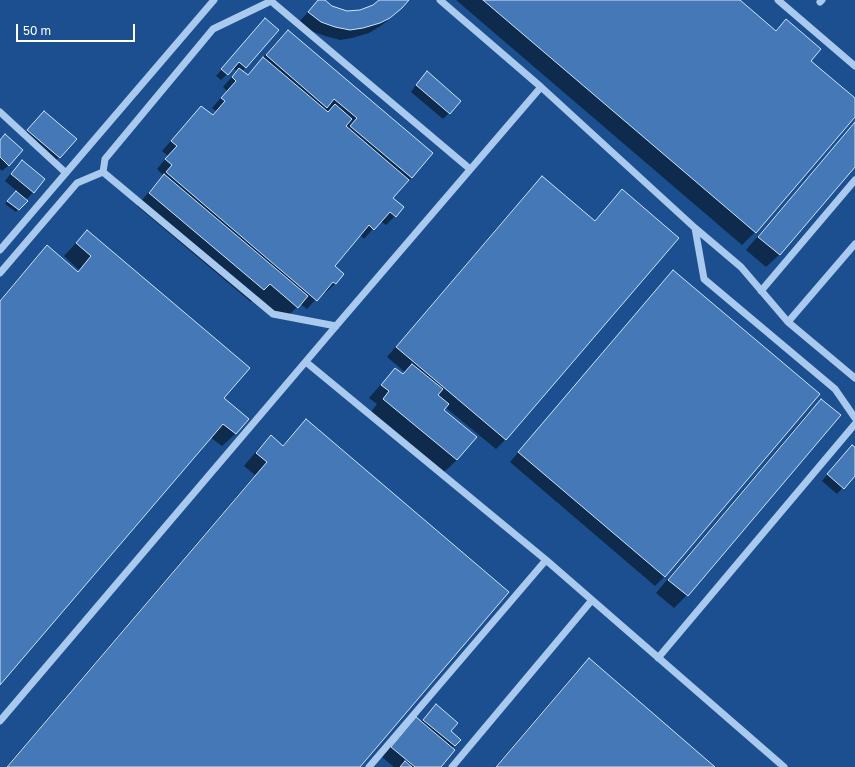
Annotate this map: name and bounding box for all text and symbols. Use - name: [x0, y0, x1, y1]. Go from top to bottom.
- scale bar: [18, 16, 137, 42]
- text: 50 m: [23, 23, 51, 38]

